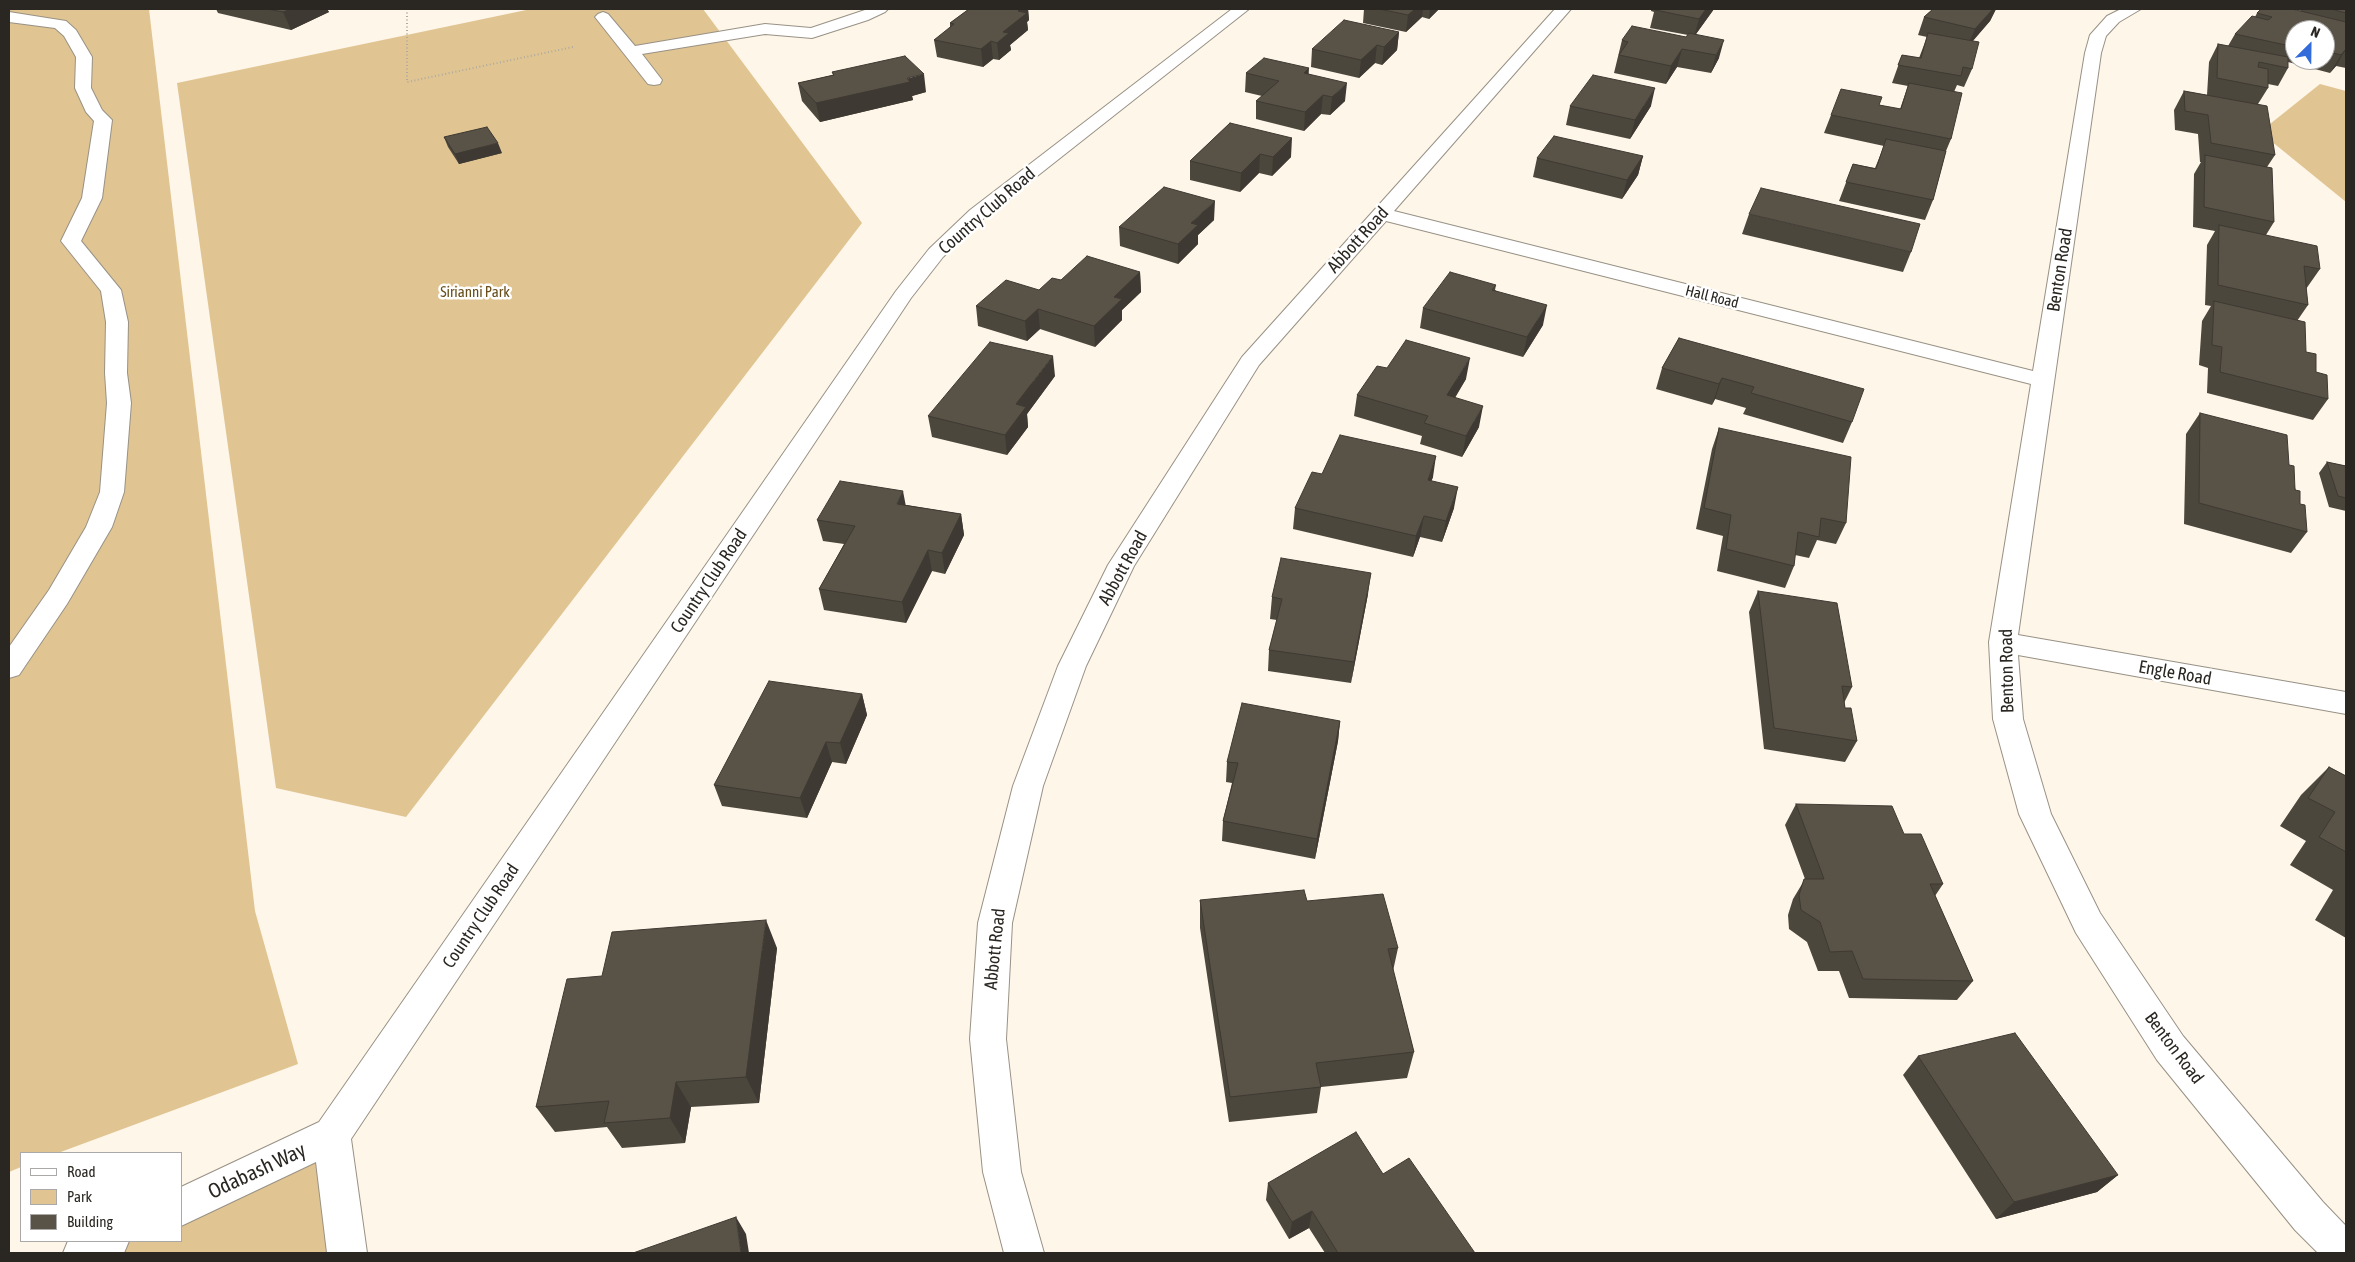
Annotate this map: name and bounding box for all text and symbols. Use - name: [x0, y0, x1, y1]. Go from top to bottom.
- north arrow: [2285, 20, 2335, 70]
- text: N: [2309, 23, 2322, 41]
- street label: Country Club Road: [934, 163, 1040, 259]
- street label: Abbott Road: [1323, 202, 1393, 278]
- street label: Benton Road: [2043, 227, 2077, 313]
- street label: Hall Road: [1683, 282, 1741, 312]
- park label: Sirianni Park: [440, 283, 510, 301]
- street label: Country Club Road: [666, 525, 752, 637]
- street label: Abbott Road: [1094, 527, 1152, 609]
- street label: Benton Road: [1995, 629, 2019, 713]
- street label: Engle Road: [2137, 656, 2213, 690]
- street label: Country Club Road: [438, 860, 524, 972]
- street label: Abbott Road: [980, 907, 1010, 991]
- street label: Benton Road: [2140, 1008, 2208, 1088]
- street label: Odabash Way: [204, 1137, 310, 1205]
- legend: [20, 1152, 182, 1242]
- text: Road: [67, 1163, 96, 1180]
- text: Park: [67, 1188, 92, 1205]
- text: Building: [67, 1213, 113, 1230]

